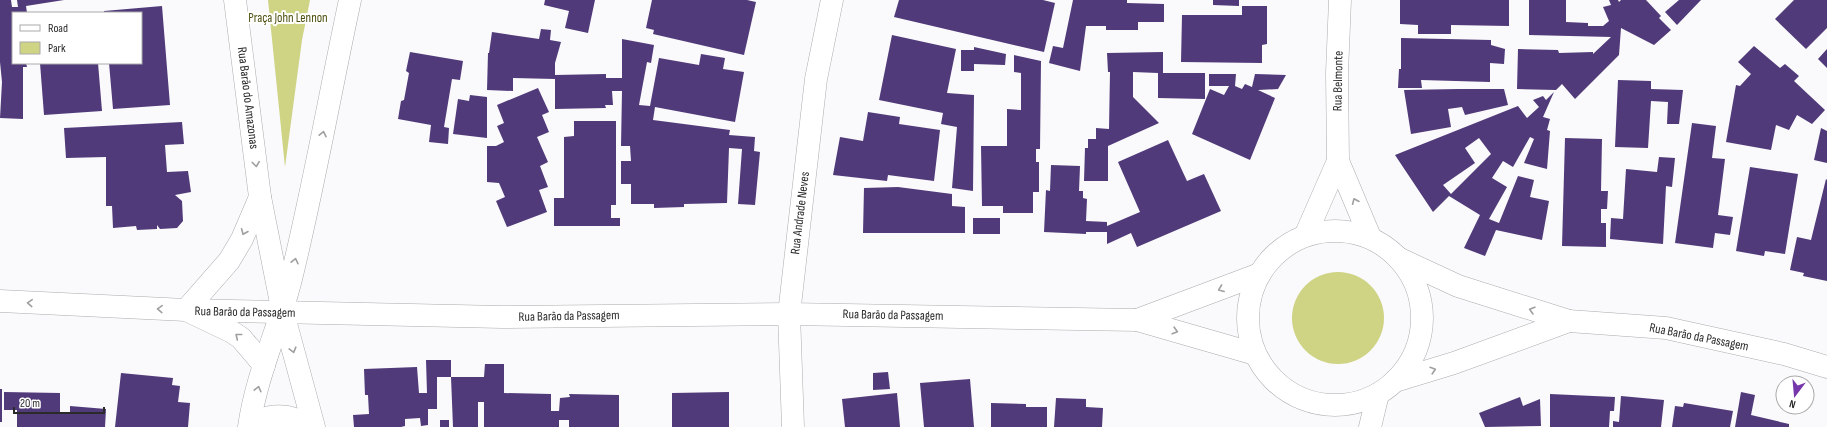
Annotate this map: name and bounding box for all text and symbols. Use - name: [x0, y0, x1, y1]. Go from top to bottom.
- park label: Praça John Lennon: [248, 10, 328, 26]
- legend: [12, 12, 142, 64]
- text: Road: [48, 21, 68, 36]
- text: Park: [48, 41, 66, 56]
- street label: Rua Barão do Amazonas: [234, 46, 262, 150]
- street label: Rua Belmonte: [1329, 51, 1347, 111]
- one-way arrow: [318, 131, 326, 137]
- one-way arrow: [251, 161, 260, 167]
- street label: Rua Andrade Neves: [787, 170, 813, 255]
- one-way arrow: [1351, 198, 1359, 205]
- one-way arrow: [241, 229, 249, 236]
- one-way arrow: [291, 258, 299, 264]
- one-way arrow: [1217, 284, 1224, 292]
- one-way arrow: [27, 298, 33, 307]
- street label: Rua Barão da Passagem: [194, 303, 296, 321]
- one-way arrow: [157, 305, 163, 313]
- street label: Rua Barão da Passagem: [842, 306, 944, 324]
- one-way arrow: [1529, 306, 1536, 315]
- street label: Rua Barão da Passagem: [518, 307, 620, 325]
- street label: Rua Barão da Passagem: [1648, 320, 1750, 354]
- one-way arrow: [1171, 326, 1178, 335]
- one-way arrow: [235, 334, 242, 341]
- one-way arrow: [288, 347, 296, 354]
- one-way arrow: [1429, 366, 1436, 375]
- north arrow: [1775, 375, 1815, 415]
- one-way arrow: [253, 386, 262, 393]
- scale bar: [14, 389, 104, 415]
- text: 20 m: [20, 396, 40, 411]
- text: N: [1788, 397, 1797, 411]

